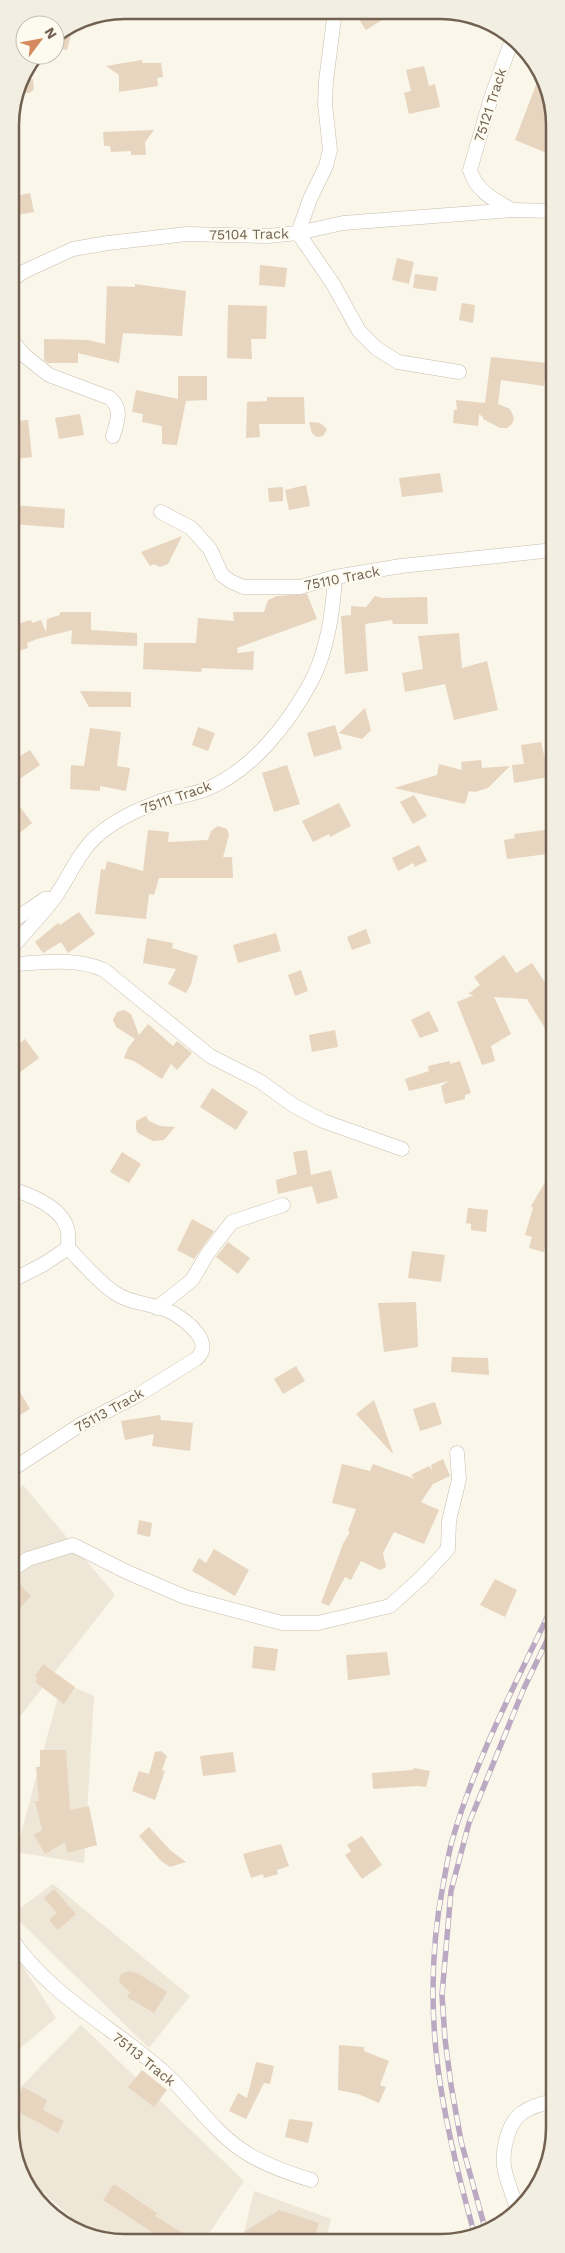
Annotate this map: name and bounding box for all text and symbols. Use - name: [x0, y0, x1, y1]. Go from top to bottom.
- north arrow: [15, 15, 65, 65]
- text: N: [41, 24, 61, 42]
- street label: 75121 Track: [471, 66, 509, 144]
- street label: 75104 Track: [209, 225, 289, 243]
- street label: 75110 Track: [303, 563, 381, 593]
- street label: 75111 Track: [139, 777, 213, 817]
- street label: 75113 Track: [72, 1385, 146, 1435]
- street label: 75113 Track: [109, 2029, 179, 2089]

